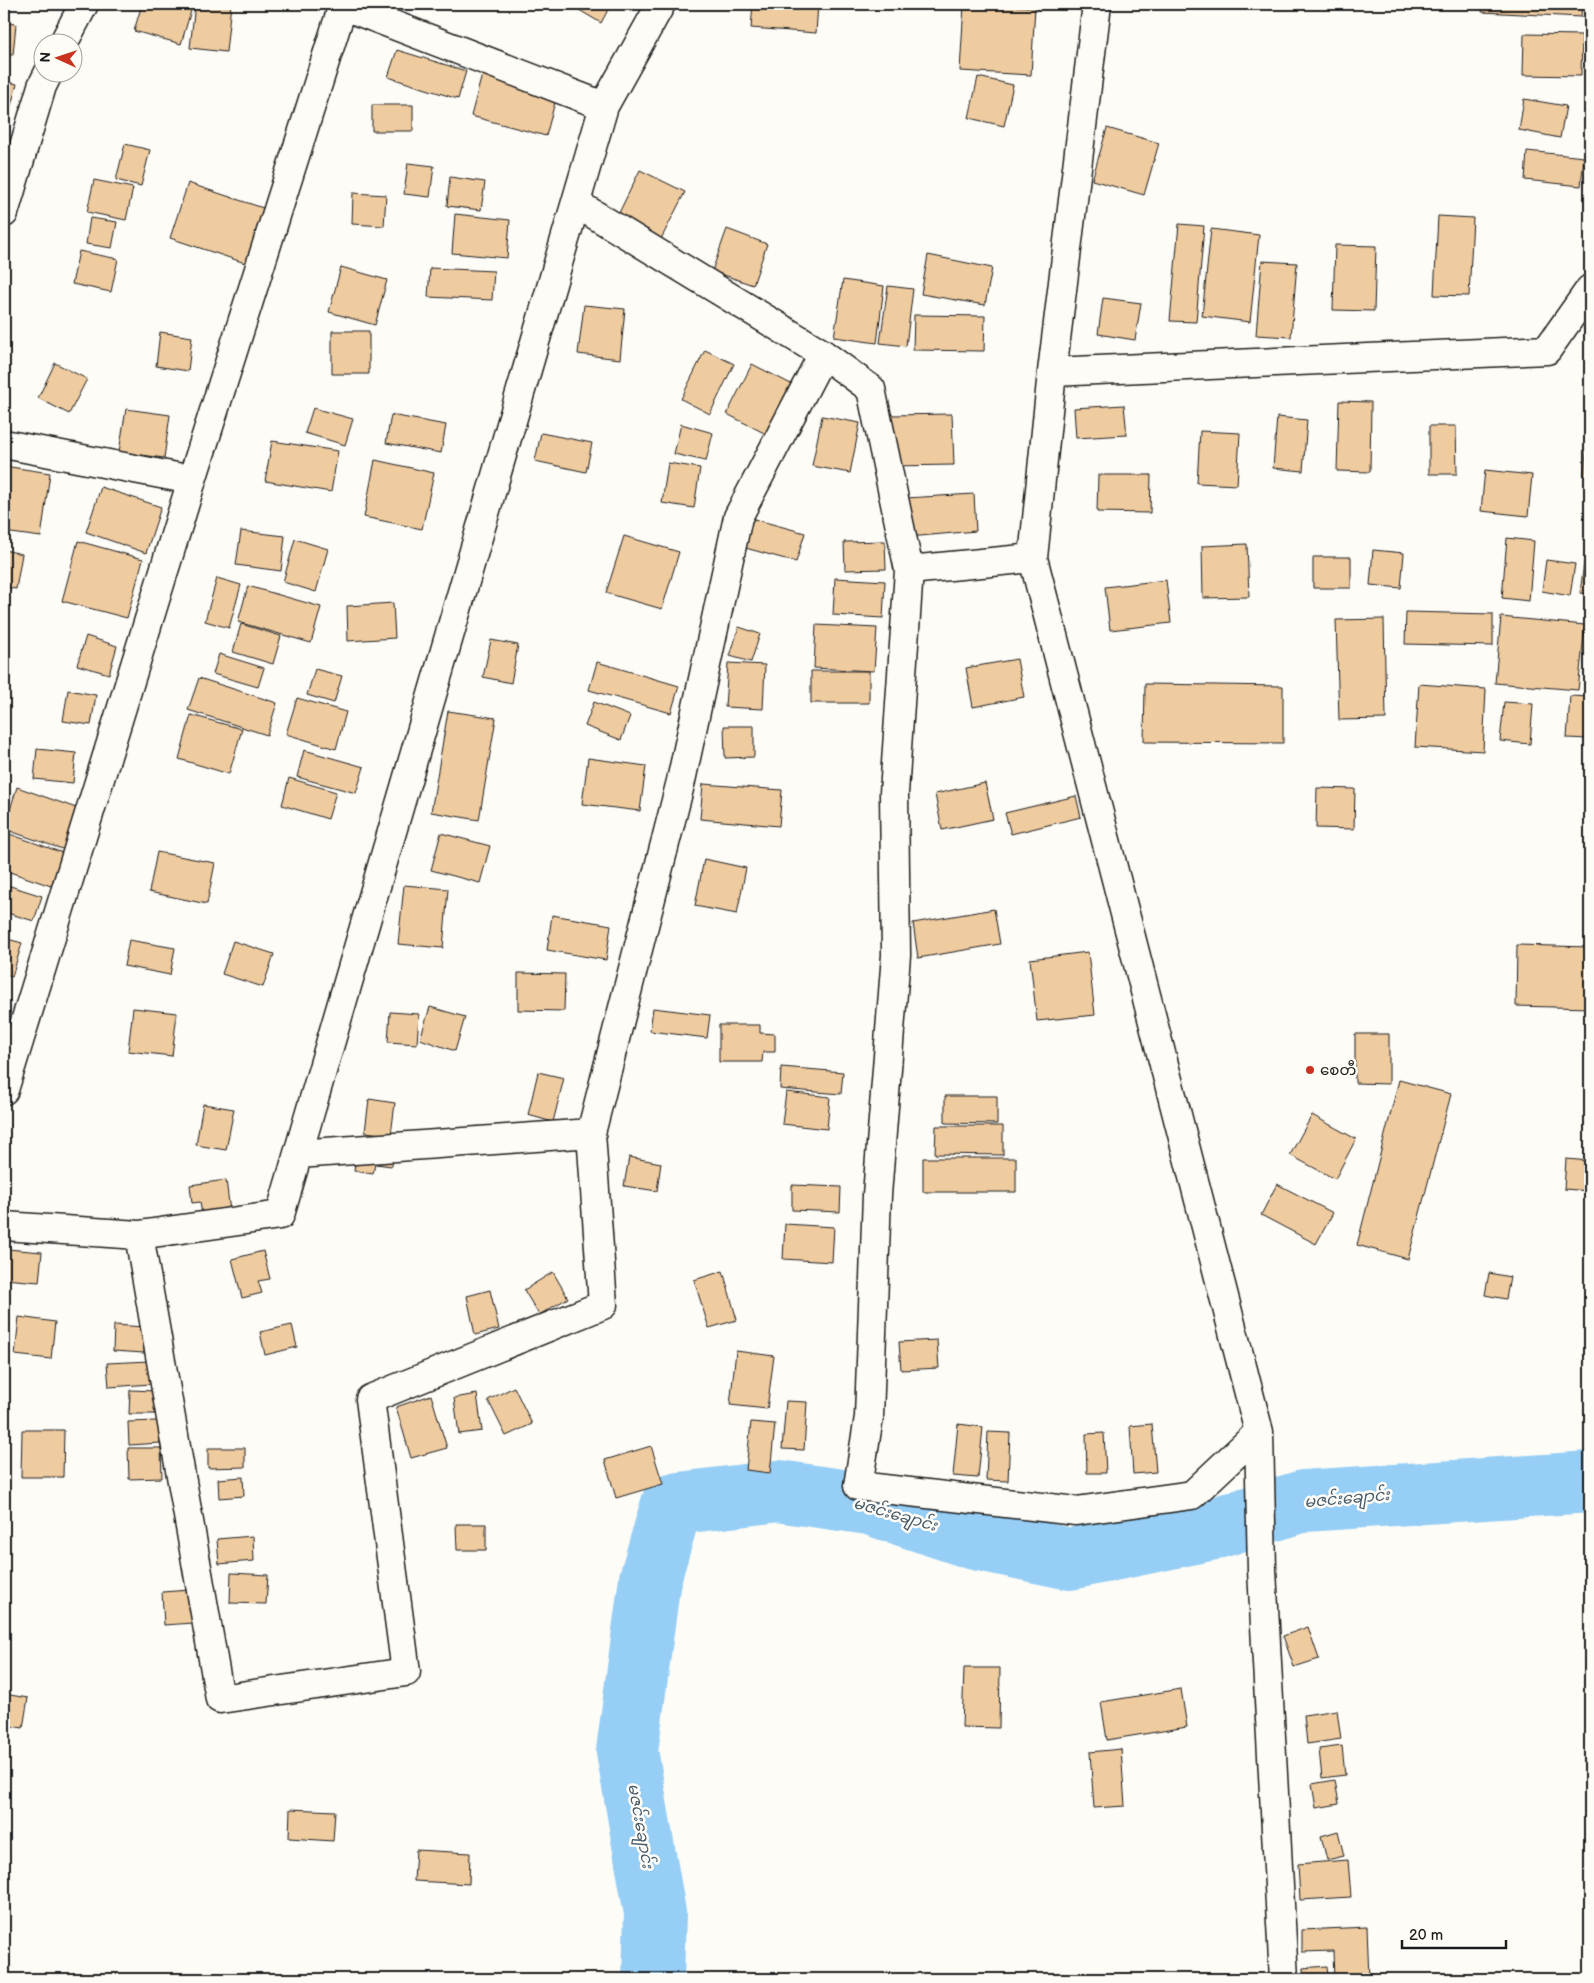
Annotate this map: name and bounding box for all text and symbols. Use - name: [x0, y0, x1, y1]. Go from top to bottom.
- north arrow: [32, 32, 82, 82]
- text: N: [37, 52, 54, 63]
- place label: စေတီ: [1320, 1060, 1356, 1080]
- marker: စေတီ: [1304, 1064, 1316, 1076]
- water label: မဇင်းချောင်း: [1303, 1483, 1392, 1515]
- water label: မဇင်းချောင်း: [850, 1491, 941, 1539]
- water label: မဇင်းချောင်း: [620, 1782, 660, 1872]
- scale bar: [1402, 1918, 1505, 1950]
- text: 20 m: [1409, 1926, 1443, 1945]

